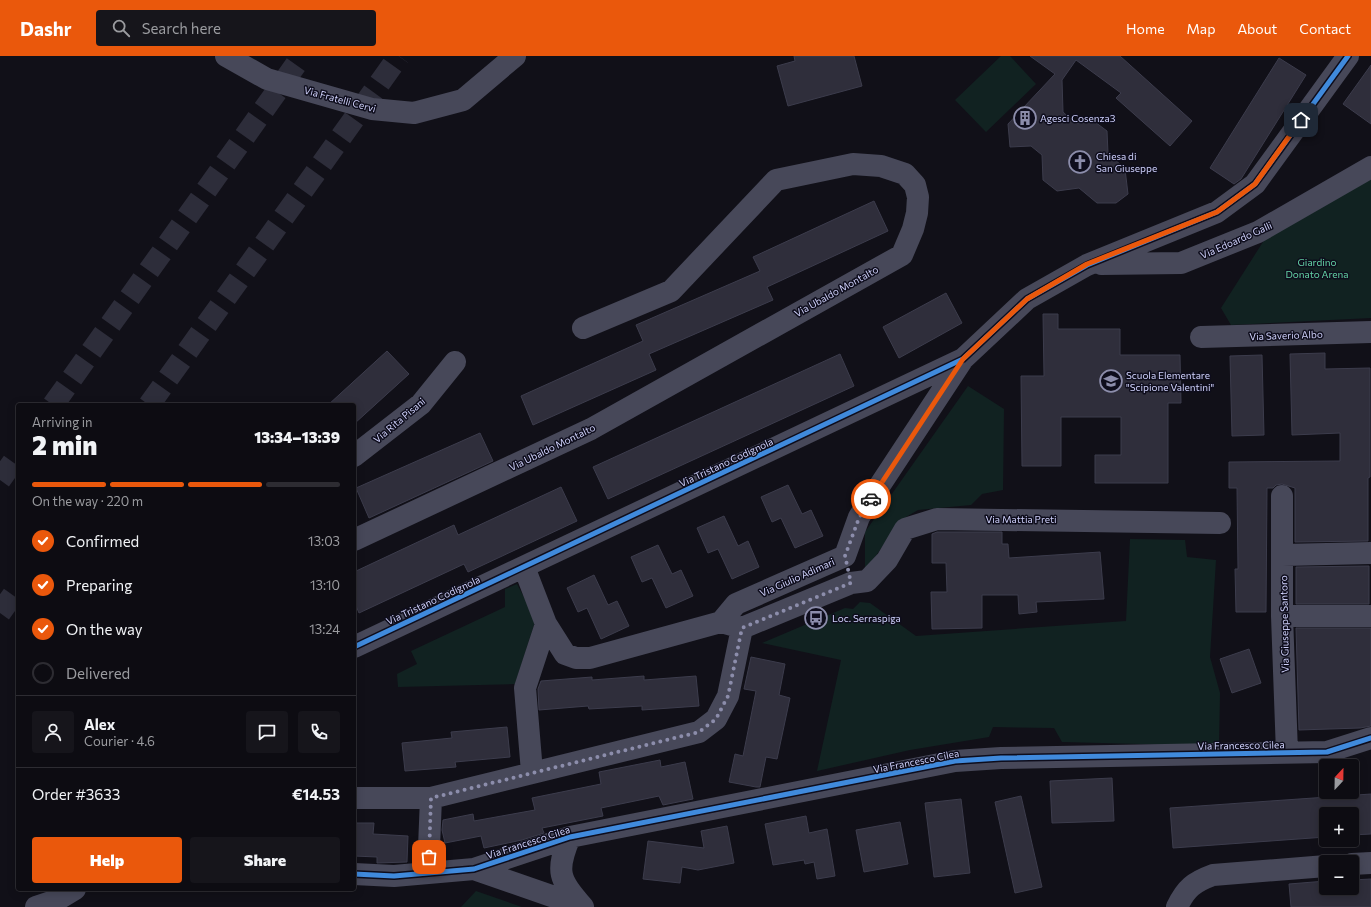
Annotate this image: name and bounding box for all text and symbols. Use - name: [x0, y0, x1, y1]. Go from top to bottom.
- search box: [96, 10, 376, 46]
- text: Dashr: [20, 17, 72, 40]
- icon: search: [110, 17, 132, 39]
- text: Search here: [142, 19, 221, 37]
- text: Home: [1126, 20, 1165, 37]
- text: Map: [1187, 20, 1215, 37]
- text: About: [1237, 20, 1277, 37]
- text: Contact: [1299, 20, 1351, 37]
- street label: Via Fratelli Cervi: [303, 84, 377, 114]
- pin: [1284, 103, 1318, 137]
- building icon: Agesci Cosenza3: [1012, 105, 1038, 131]
- icon: home: [1290, 109, 1312, 131]
- place label: Agesci Cosenza3: [1040, 112, 1116, 124]
- church icon: Chiesa di San Giuseppe: [1067, 149, 1093, 175]
- place label: Chiesa di San Giuseppe: [1096, 150, 1157, 174]
- street label: Via Edoardo Galli: [1198, 219, 1274, 261]
- park label: Giardino Donato Arena: [1285, 256, 1349, 280]
- street label: Via Ubaldo Montalto: [792, 263, 880, 319]
- street label: Via Saverio Albo: [1249, 328, 1323, 342]
- school or university icon: Scuola Elementare "Scipione Valentini": [1098, 368, 1124, 394]
- place label: Scuola Elementare "Scipione Valentini": [1126, 369, 1215, 393]
- street label: Via Rita Pisani: [371, 395, 427, 445]
- text: Arriving in: [32, 414, 92, 430]
- street label: Via Ubaldo Montalto: [507, 421, 597, 473]
- text: 13:34–13:39: [254, 428, 340, 446]
- text: 2 min: [32, 429, 97, 460]
- street label: Via Tristano Codignola: [677, 435, 775, 489]
- courier: [851, 479, 891, 519]
- icon: car: [860, 488, 882, 510]
- text: On the way · 220 m: [32, 493, 143, 509]
- street label: Via Mattia Preti: [985, 513, 1057, 525]
- icon: check: [32, 530, 54, 552]
- text: Confirmed: [66, 532, 139, 550]
- text: 13:03: [308, 533, 340, 549]
- street label: Via Giulio Adimari: [758, 555, 836, 599]
- street label: Via Tristano Codignola: [384, 573, 482, 627]
- icon: check: [32, 574, 54, 596]
- street label: Via Giuseppe Santoro: [1277, 575, 1291, 673]
- text: Preparing: [66, 576, 132, 594]
- text: 13:10: [310, 577, 340, 593]
- bus stop icon: Loc. Serraspiga: [803, 605, 829, 631]
- place label: Loc. Serraspiga: [832, 612, 901, 624]
- icon: check: [32, 618, 54, 640]
- text: On the way: [66, 620, 143, 638]
- text: 13:24: [309, 621, 340, 637]
- text: Delivered: [66, 664, 130, 682]
- button: person: [32, 711, 74, 753]
- button: chat: [246, 711, 288, 753]
- button: phone: [298, 711, 340, 753]
- text: Alex: [84, 715, 115, 733]
- text: Courier · 4.6: [84, 733, 155, 749]
- street label: Via Francesco Cilea: [1197, 738, 1285, 752]
- street label: Via Francesco Cilea: [872, 747, 960, 775]
- north arrow: [1319, 759, 1359, 799]
- map controls: [1319, 759, 1359, 895]
- text: Order #3633: [32, 785, 120, 803]
- text: €14.53: [292, 785, 340, 803]
- button: +: [1319, 807, 1359, 847]
- street label: Via Francesco Cilea: [485, 823, 571, 861]
- button: Help: [32, 837, 182, 883]
- button: Share: [190, 837, 340, 883]
- pin: [412, 840, 446, 874]
- icon: bag: [418, 846, 440, 868]
- button: −: [1319, 855, 1359, 895]

